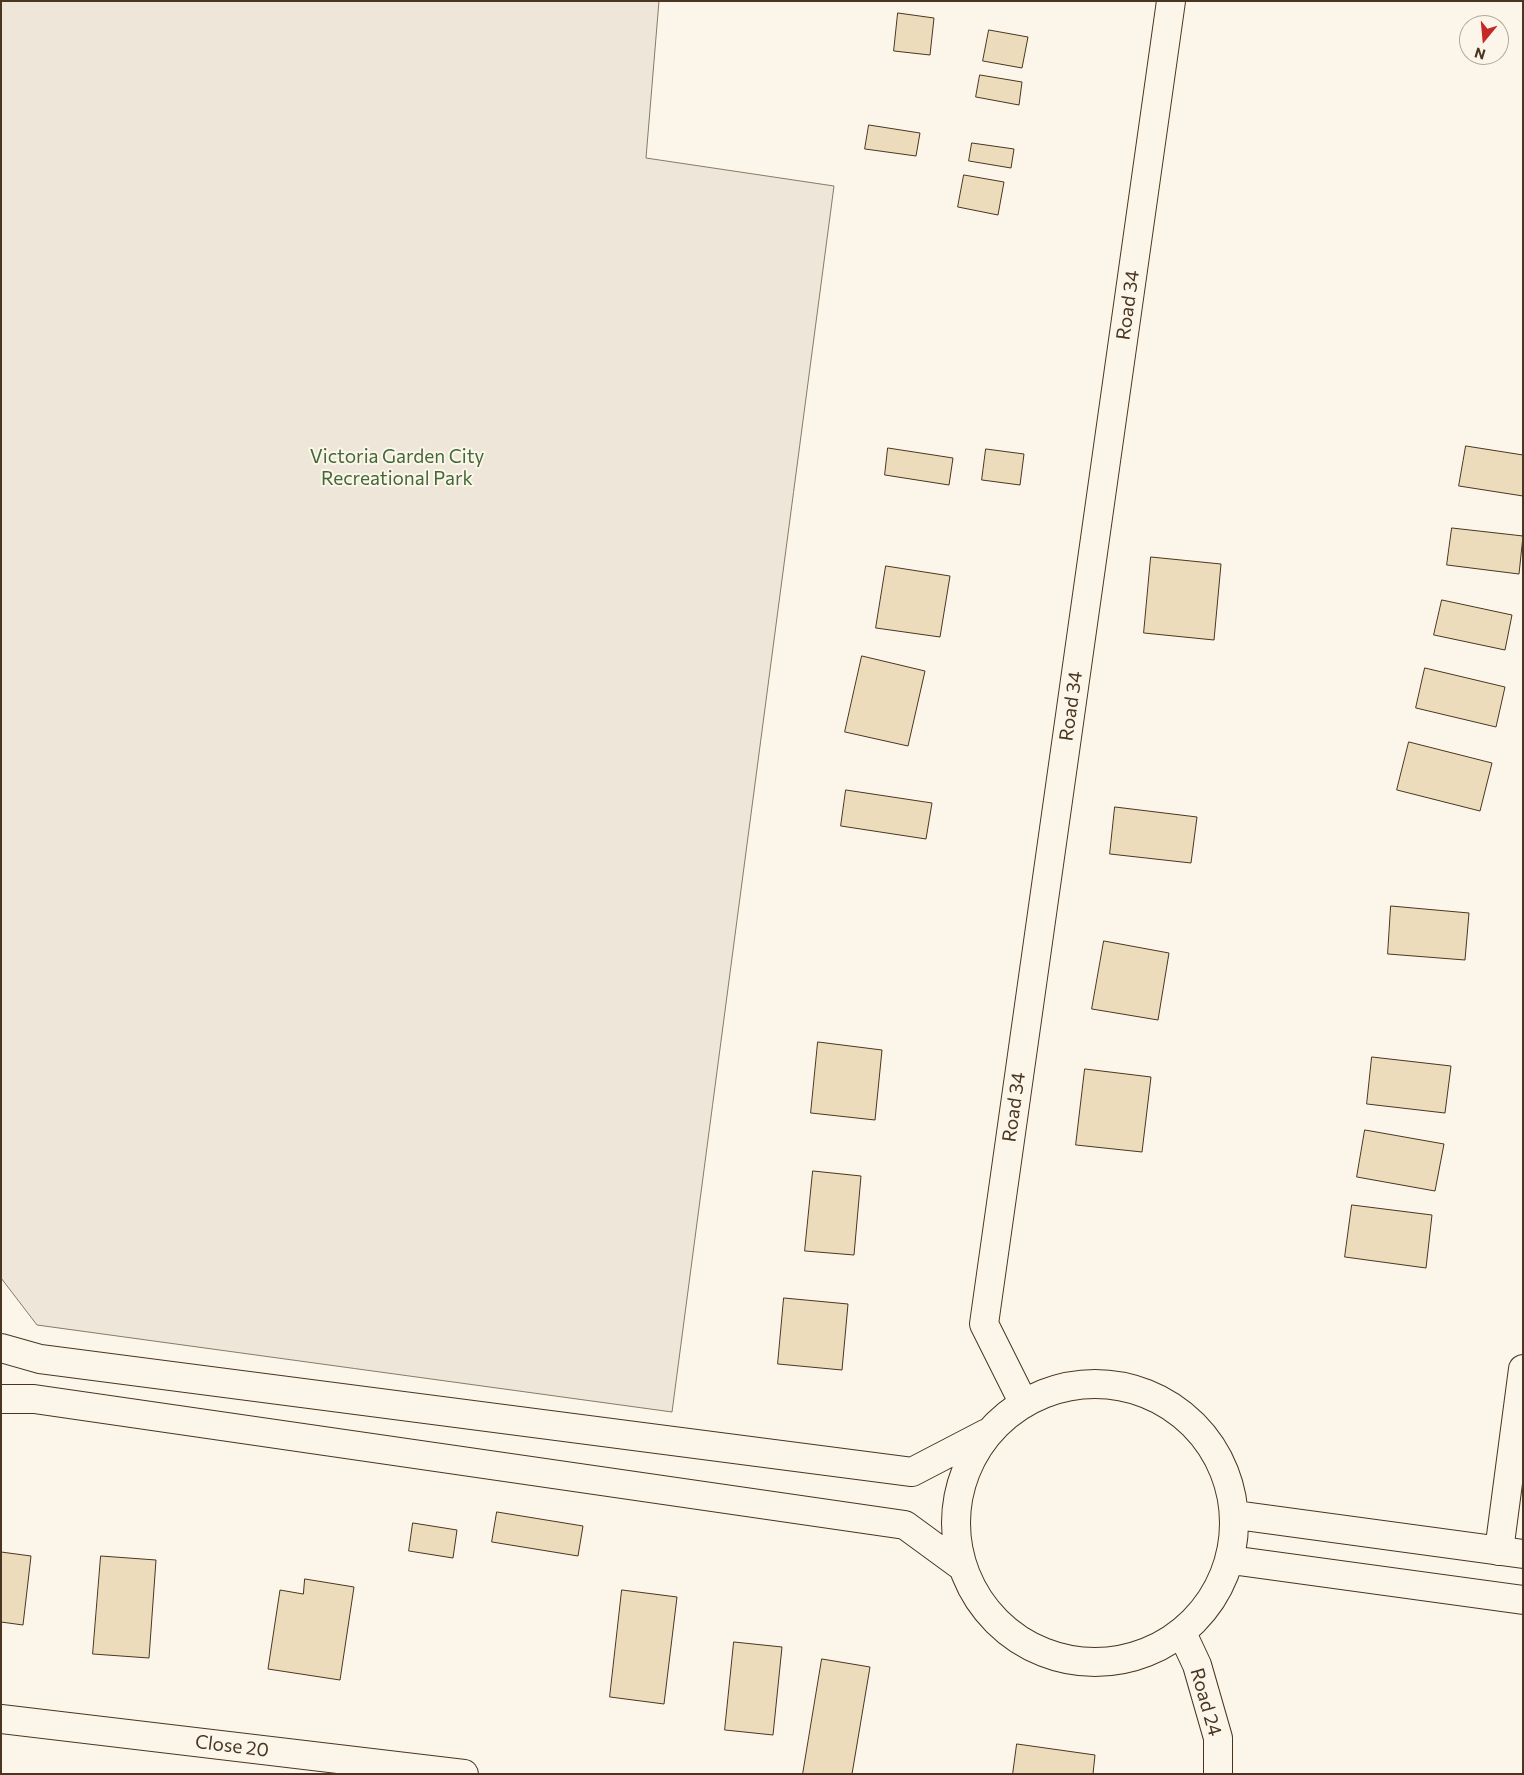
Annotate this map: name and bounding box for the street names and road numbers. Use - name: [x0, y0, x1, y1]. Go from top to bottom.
- street label: Road 34: [1112, 269, 1144, 341]
- street label: Road 34: [1055, 670, 1087, 742]
- street label: Road 34: [998, 1071, 1030, 1143]
- street label: Road 24: [1185, 1665, 1227, 1739]
- street label: Close 20: [194, 1730, 270, 1762]

